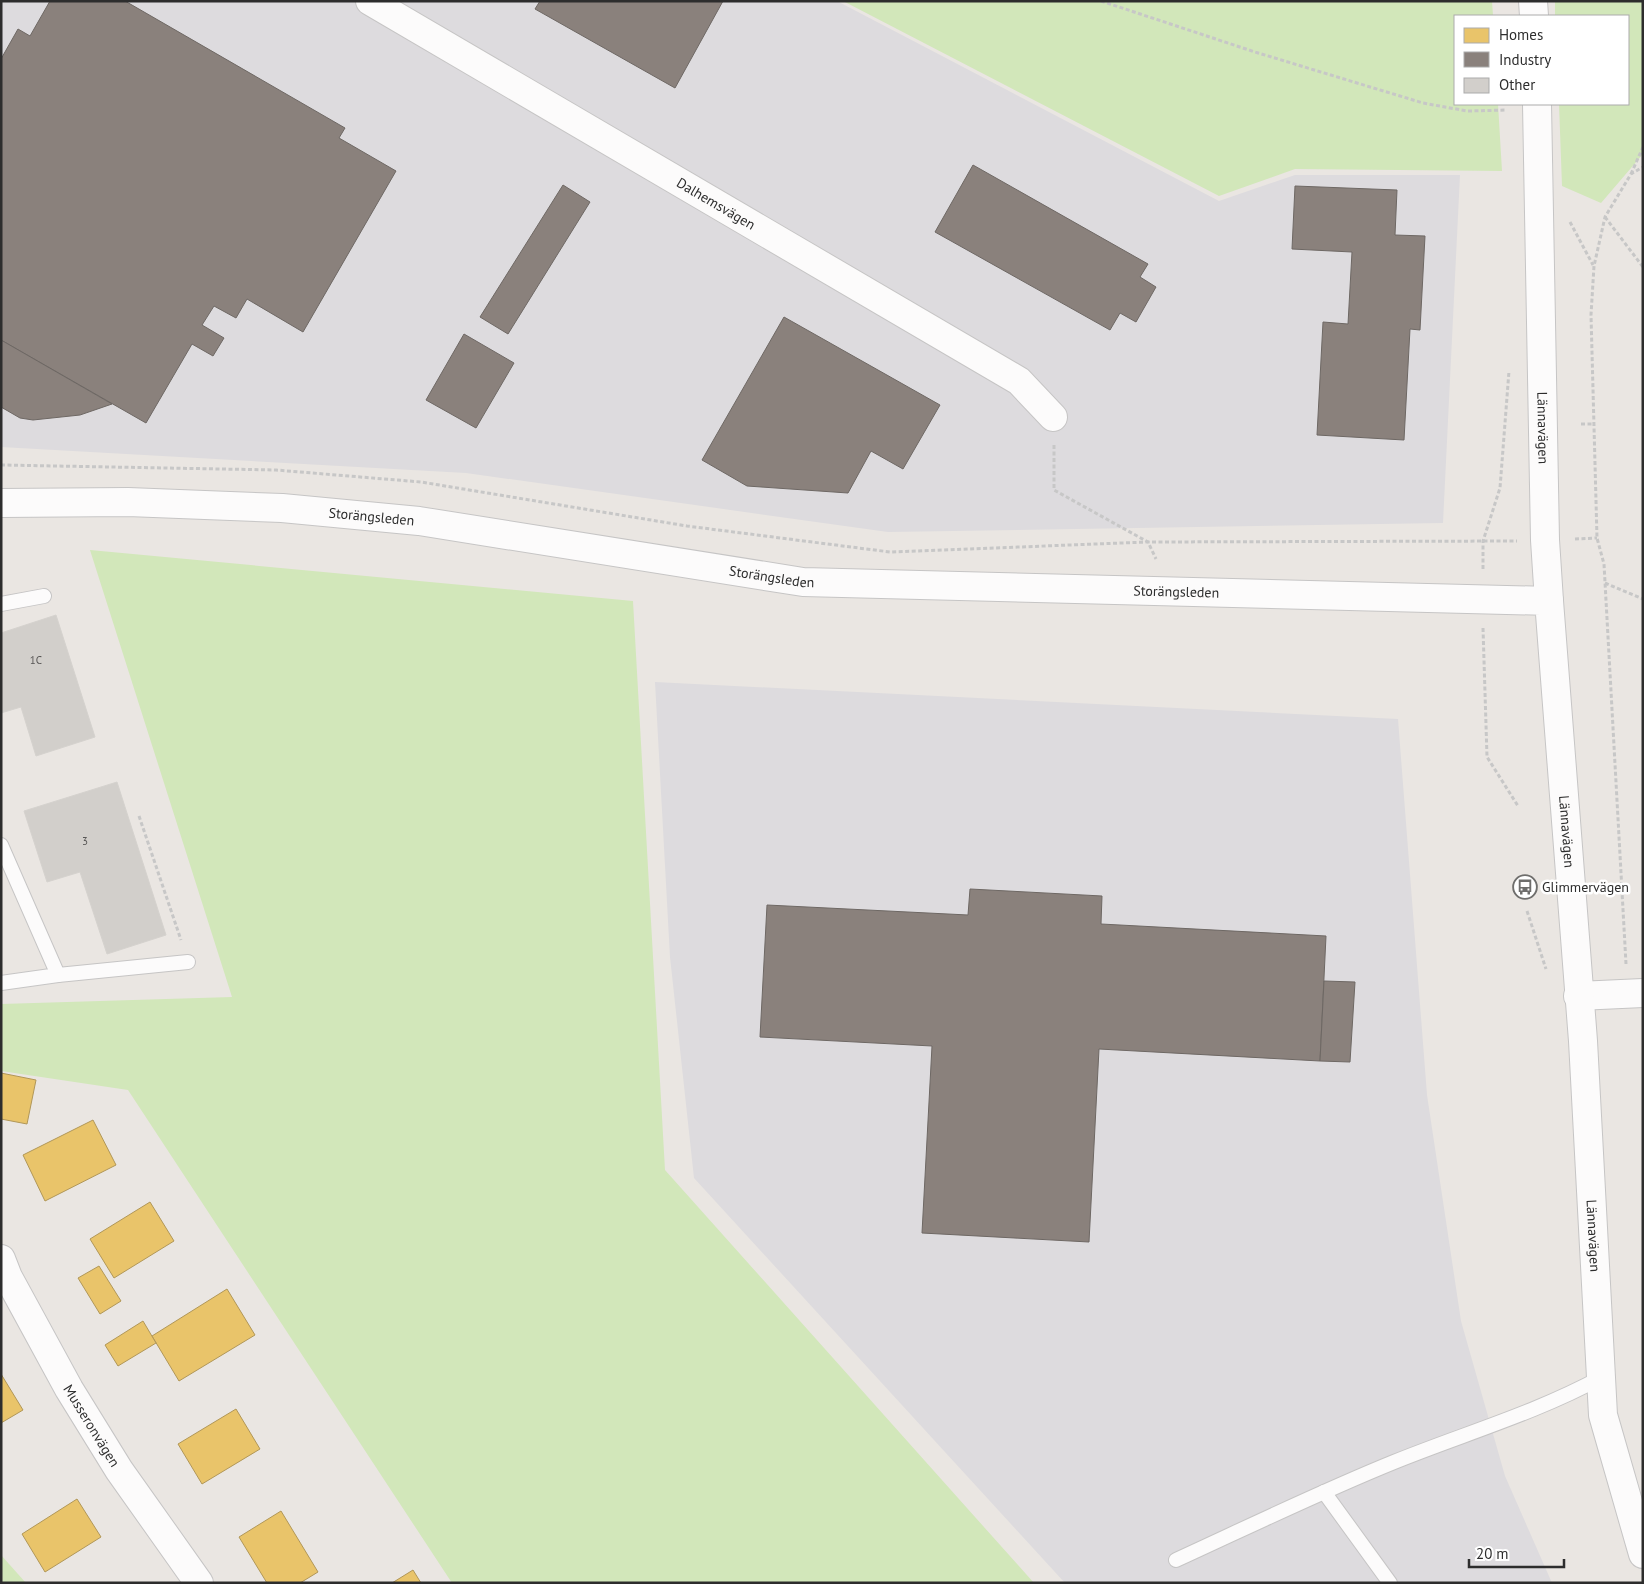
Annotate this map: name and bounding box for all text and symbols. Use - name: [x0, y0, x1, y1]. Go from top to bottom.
- legend: [1454, 15, 1629, 105]
- text: Homes: [1499, 25, 1543, 44]
- text: Industry: [1499, 50, 1551, 69]
- text: Other: [1499, 75, 1535, 94]
- street label: Dalhemsvägen: [673, 174, 759, 234]
- street label: Lännavägen: [1533, 392, 1553, 464]
- street label: Storängsleden: [328, 503, 415, 530]
- street label: Storängsleden: [728, 561, 815, 591]
- street label: Storängsleden: [1133, 581, 1220, 602]
- house number: 1C: [30, 653, 42, 667]
- street label: Lännavägen: [1555, 795, 1579, 868]
- house number: 3: [82, 834, 88, 848]
- bus stop icon: Glimmervägen: [1512, 874, 1538, 900]
- place label: Glimmervägen: [1542, 878, 1629, 896]
- street label: Lännavägen: [1582, 1199, 1604, 1272]
- street label: Musseronvägen: [59, 1381, 124, 1470]
- scale bar: [1469, 1536, 1564, 1568]
- text: 20 m: [1476, 1544, 1509, 1563]

